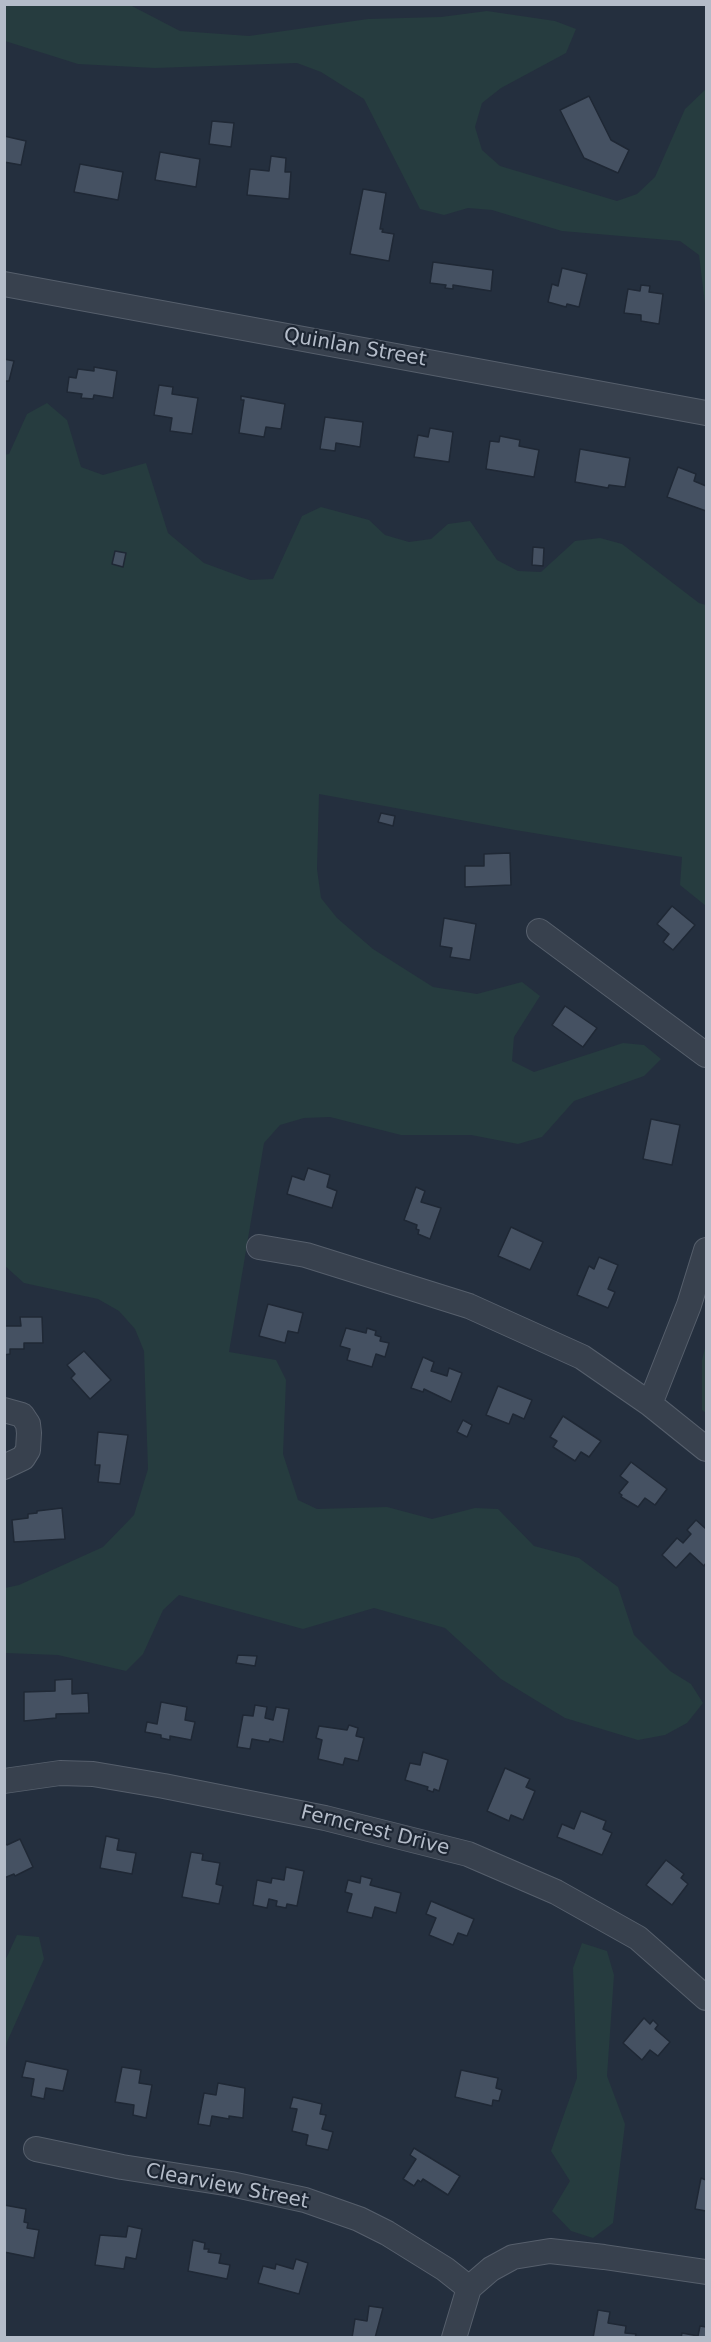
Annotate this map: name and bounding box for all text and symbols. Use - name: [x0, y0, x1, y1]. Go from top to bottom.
- street label: Quinlan Street: [282, 324, 428, 372]
- street label: Ferncrest Drive: [298, 1801, 452, 1861]
- street label: Clearview Street: [143, 2159, 311, 2215]

